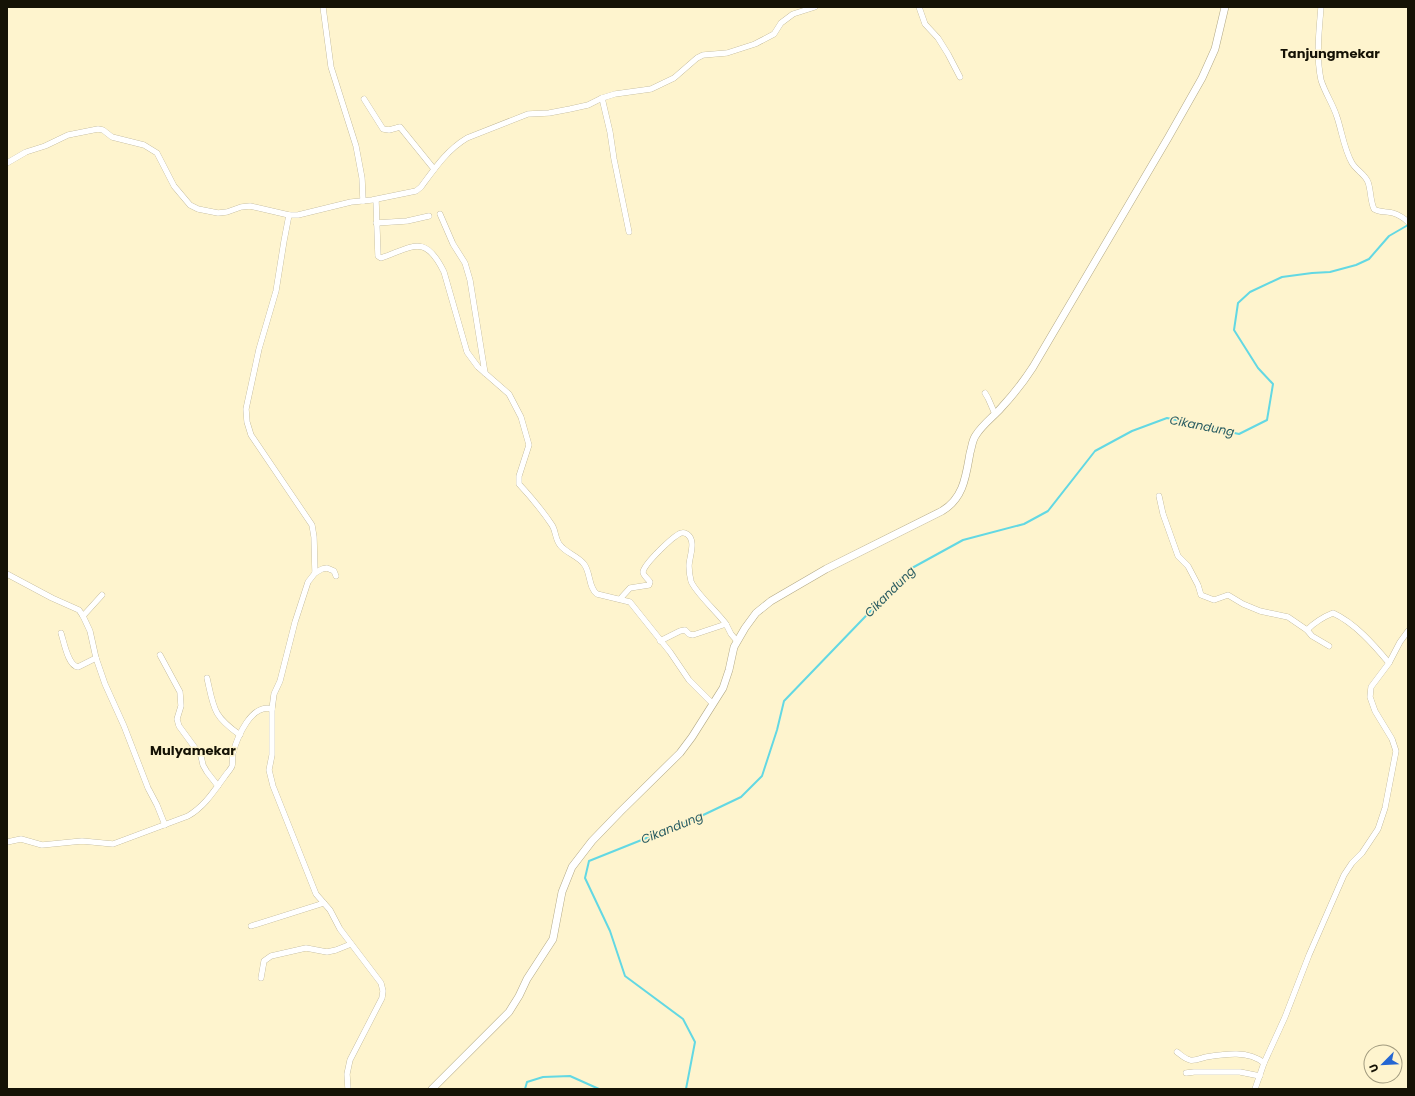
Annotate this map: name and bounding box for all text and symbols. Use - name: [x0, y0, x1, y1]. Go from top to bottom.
- district label: Tanjungmekar: [1280, 44, 1380, 63]
- water label: Cikandung: [1168, 411, 1236, 440]
- water label: Cikandung: [860, 562, 919, 621]
- district label: Mulyamekar: [150, 741, 236, 760]
- water label: Cikandung: [638, 807, 705, 848]
- north arrow: [1363, 1044, 1403, 1084]
- text: U: [1365, 1061, 1383, 1075]

